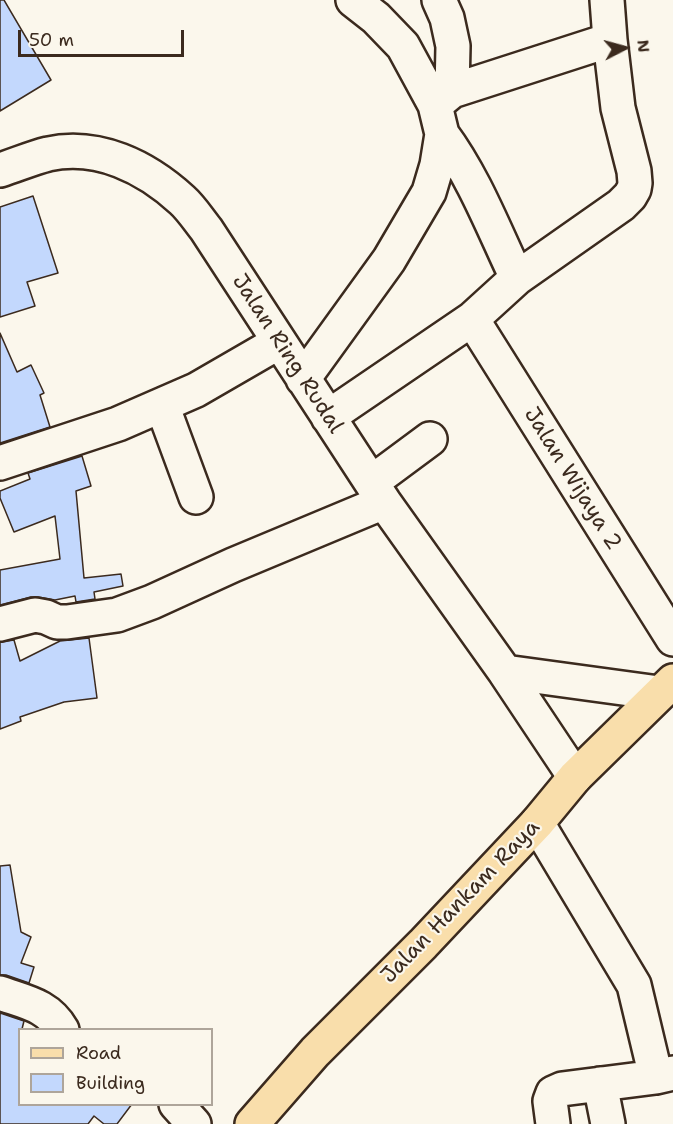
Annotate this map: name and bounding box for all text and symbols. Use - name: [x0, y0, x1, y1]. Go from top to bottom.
- scale bar: [21, 18, 188, 56]
- north arrow: [595, 18, 655, 78]
- text: 50 m: [29, 28, 74, 52]
- text: N: [632, 39, 655, 53]
- street label: Jalan Ring Rudal: [226, 269, 348, 439]
- street label: Jalan Wijaya 2: [518, 403, 626, 555]
- street label: Jalan Hankam Raya: [376, 815, 546, 989]
- legend: [18, 1028, 213, 1106]
- text: Road: [76, 1041, 121, 1065]
- text: Building: [76, 1071, 145, 1095]

